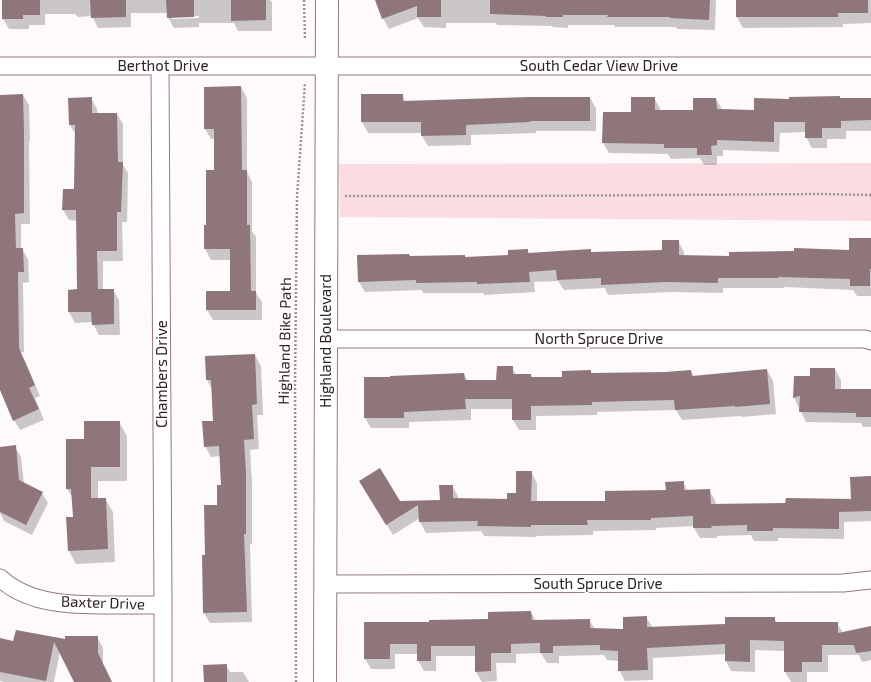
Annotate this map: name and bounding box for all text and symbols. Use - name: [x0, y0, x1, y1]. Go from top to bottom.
- street label: Berthot Drive: [118, 57, 208, 75]
- street label: South Cedar View Drive: [520, 57, 678, 75]
- street label: Highland Boulevard: [317, 274, 335, 408]
- street label: Highland Bike Path: [275, 277, 295, 405]
- street label: Chambers Drive: [153, 320, 171, 428]
- street label: North Spruce Drive: [535, 330, 663, 348]
- street label: South Spruce Drive: [533, 575, 663, 593]
- street label: Baxter Drive: [61, 593, 145, 613]

